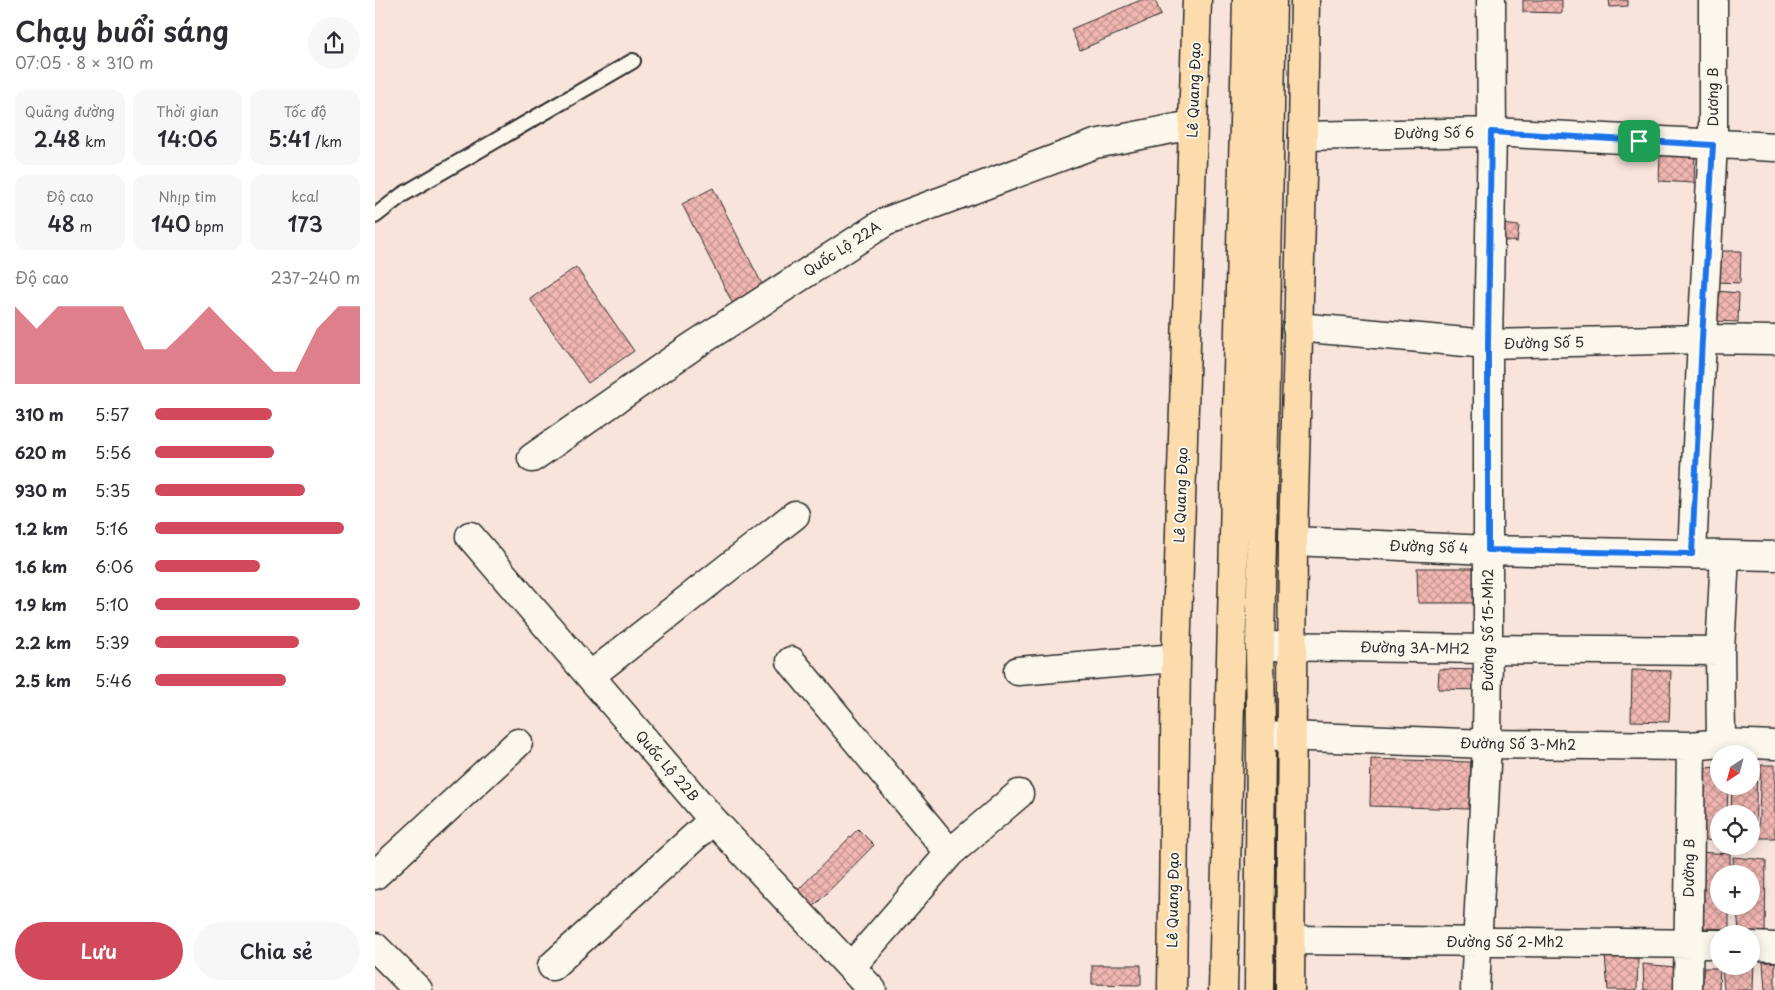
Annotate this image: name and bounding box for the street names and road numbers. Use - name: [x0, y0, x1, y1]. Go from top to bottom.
- street label: Lê Quang Đạo: [1181, 42, 1206, 138]
- street label: Dương B: [1702, 68, 1723, 126]
- street label: Đường Số 6: [1394, 121, 1474, 144]
- street label: Quốc Lộ 22A: [799, 216, 885, 281]
- street label: Đường Số 5: [1504, 331, 1584, 354]
- street label: Lê Quang Đạo: [1168, 447, 1193, 543]
- street label: Đường Số 4: [1389, 535, 1469, 558]
- street label: Đường Số 15-Mh2: [1477, 569, 1498, 691]
- street label: Đường 3A-MH2: [1360, 636, 1470, 659]
- street label: Quốc Lộ 22B: [631, 726, 704, 806]
- street label: Đường Số 3-Mh2: [1460, 732, 1576, 755]
- street label: Dường B: [1677, 838, 1700, 898]
- street label: Lê Quang Đạo: [1161, 852, 1184, 948]
- street label: Đường Số 2-Mh2: [1446, 931, 1564, 952]

